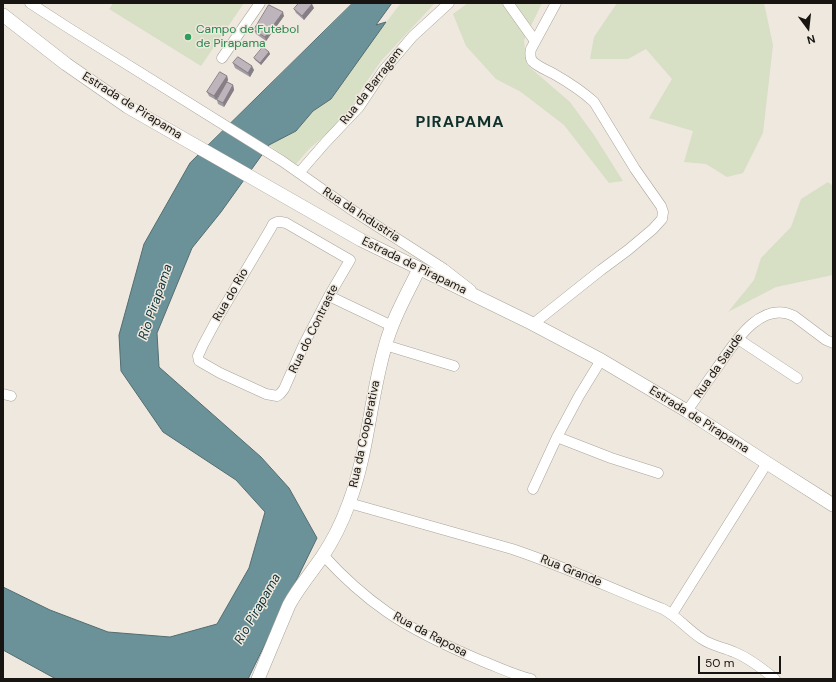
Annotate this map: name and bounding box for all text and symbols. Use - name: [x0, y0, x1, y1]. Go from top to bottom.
- north arrow: [788, 8, 828, 48]
- place label: Campo de Futebol de Pirapama: [196, 23, 299, 51]
- marker: Campo de Futebol de Pirapama: [183, 32, 193, 42]
- text: N: [805, 32, 817, 47]
- street label: Rua da Barragem: [337, 44, 407, 128]
- street label: Estrada de Pirapama: [79, 69, 185, 143]
- district label: PIRAPAMA: [415, 113, 505, 133]
- street label: Rua da Industria: [320, 185, 402, 245]
- street label: Estrada de Pirapama: [359, 234, 469, 298]
- water label: Rio Pirapama: [136, 262, 176, 342]
- street label: Rua do Rio: [210, 266, 252, 324]
- street label: Rua do Contraste: [286, 282, 342, 376]
- street label: Rua da Saude: [691, 331, 747, 401]
- street label: Rua da Cooperativa: [347, 379, 383, 489]
- street label: Estrada de Pirapama: [646, 383, 752, 457]
- street label: Rua Grande: [538, 552, 604, 590]
- water label: Rio Pirapama: [232, 571, 284, 647]
- street label: Rua da Raposa: [391, 609, 469, 661]
- scale bar: [700, 648, 783, 674]
- text: 50 m: [705, 655, 734, 671]

